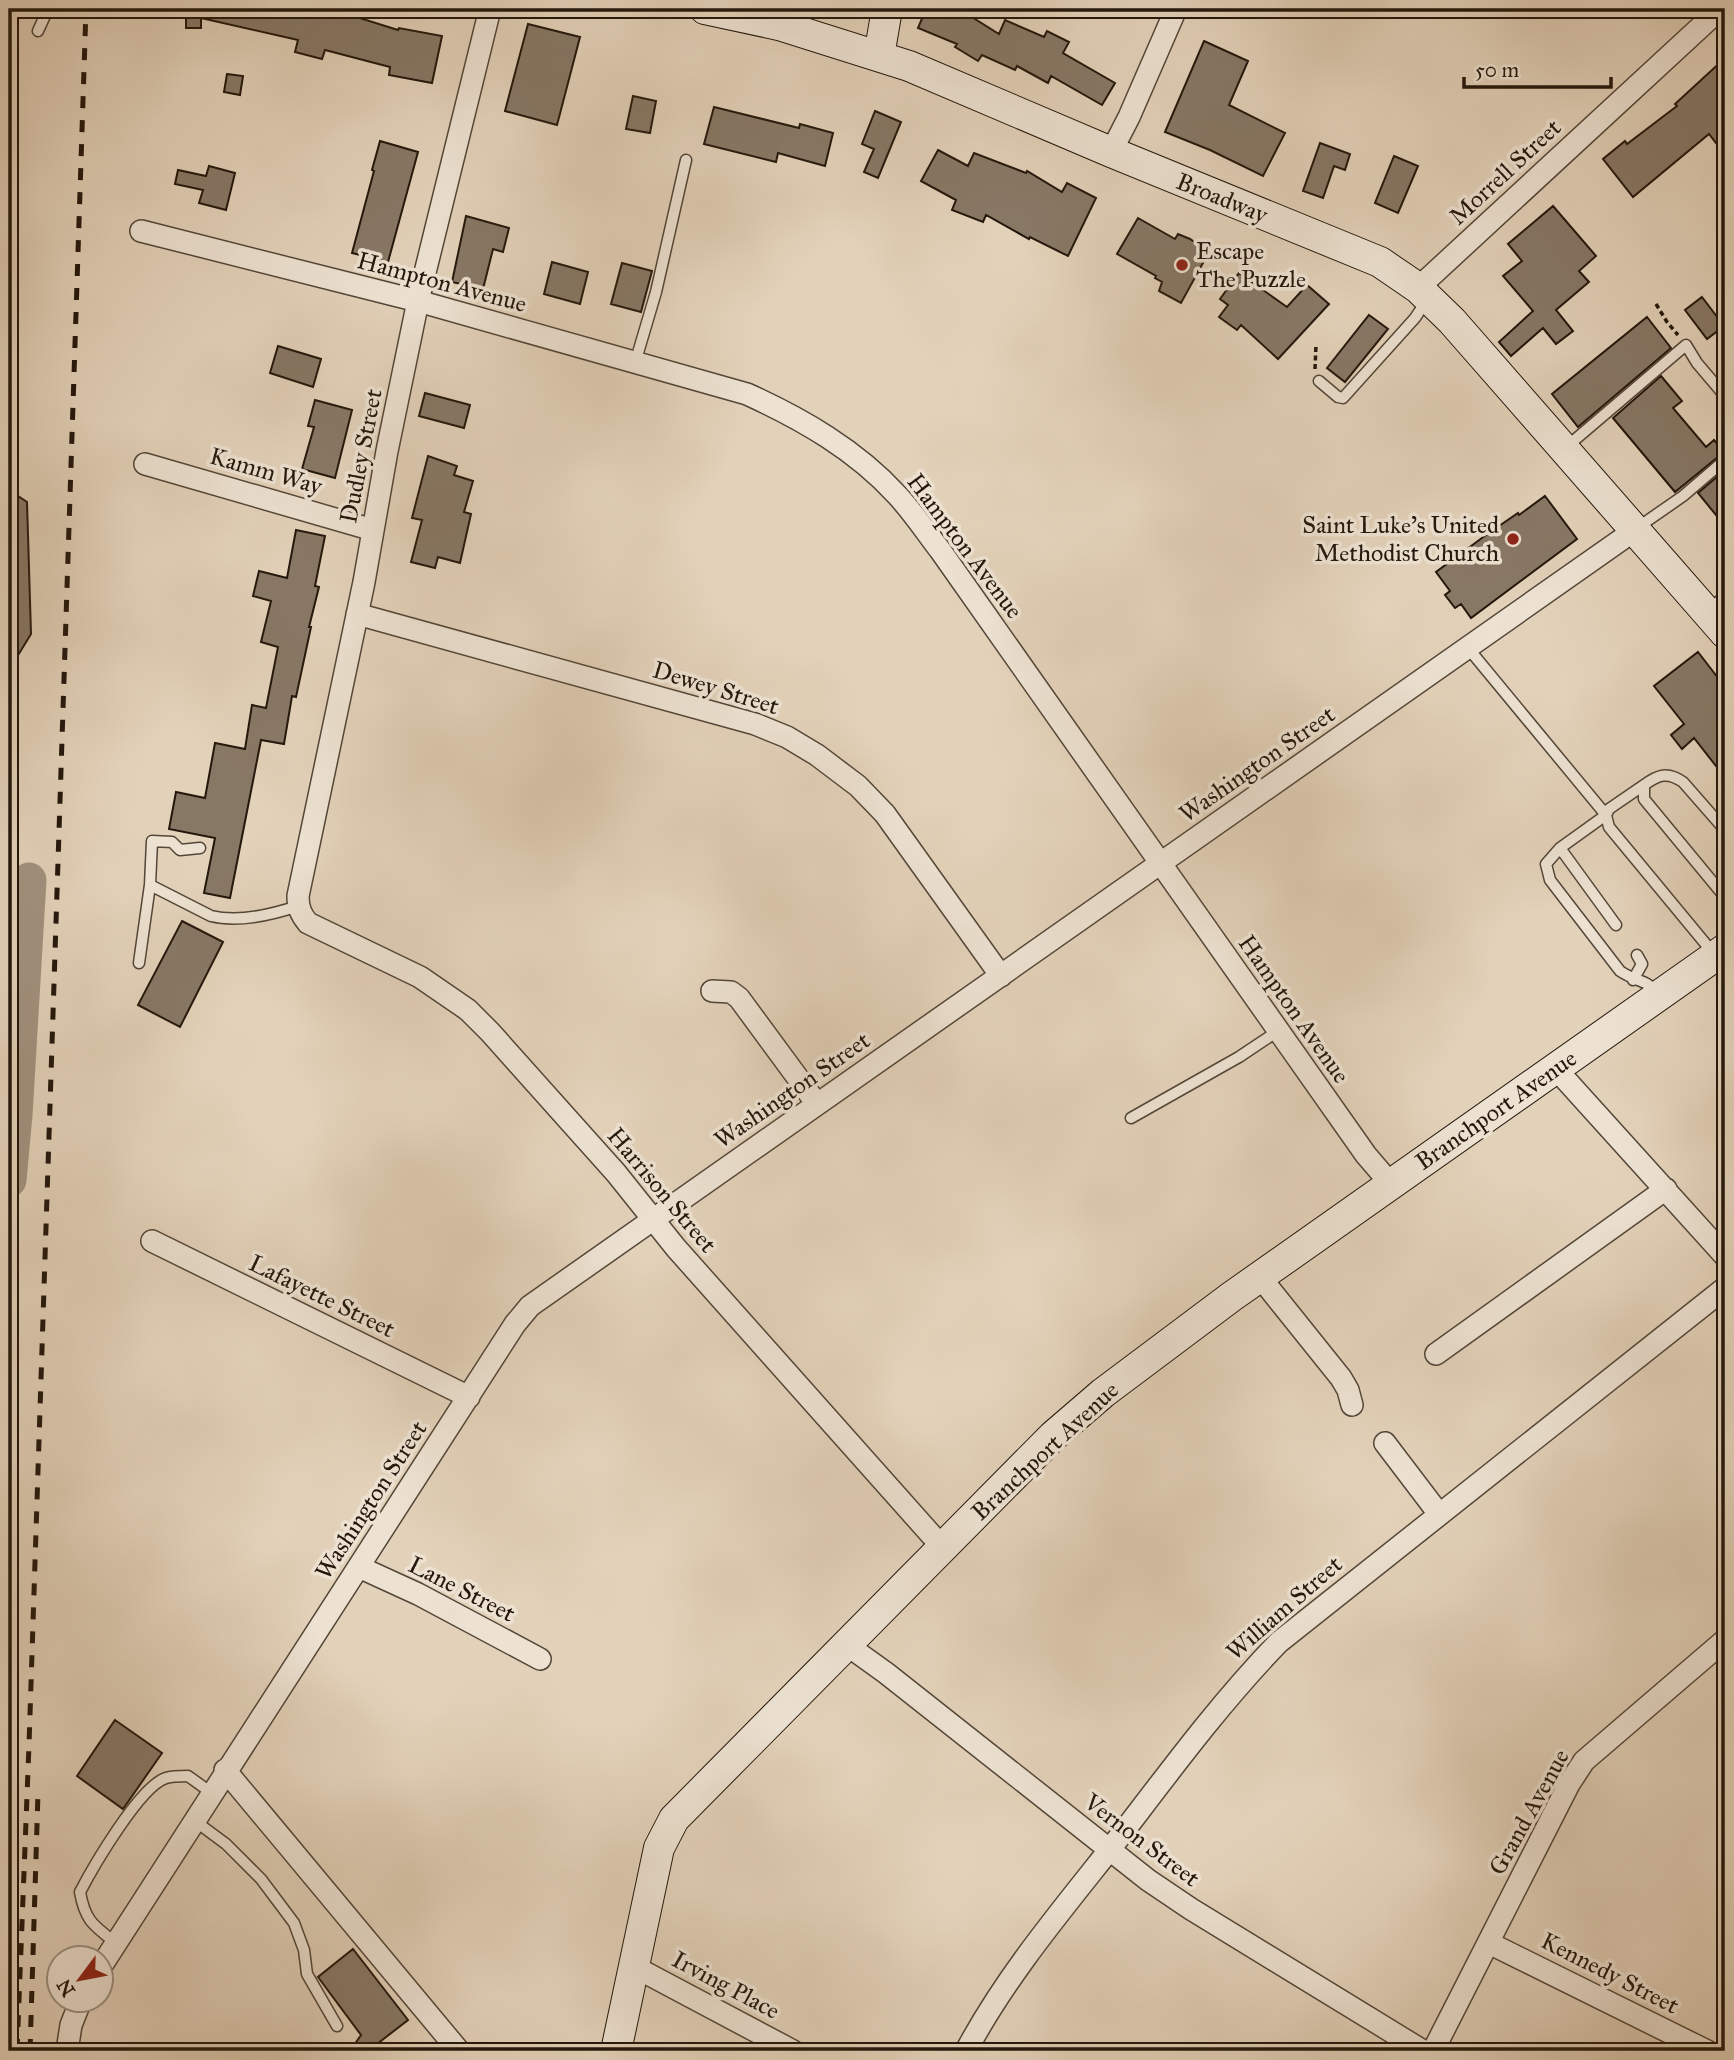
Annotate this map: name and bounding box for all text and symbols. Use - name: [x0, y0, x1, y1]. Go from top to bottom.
- scale bar: [1464, 46, 1612, 90]
- text: 50 m: [1475, 57, 1520, 83]
- street label: Morrell Street: [1443, 112, 1568, 231]
- street label: Broadway: [1172, 166, 1273, 230]
- place label: Escape The Puzzle: [1196, 236, 1306, 294]
- street label: Hampton Avenue: [354, 245, 530, 319]
- marker: Escape The Puzzle: [1174, 257, 1190, 273]
- street label: Dudley Street: [333, 386, 389, 526]
- street label: Kamm Way: [206, 441, 326, 502]
- street label: Hampton Avenue: [901, 467, 1029, 625]
- place label: Saint Luke's United Methodist Church: [1302, 510, 1499, 568]
- marker: Saint Luke's United Methodist Church: [1505, 531, 1521, 547]
- street label: Dewey Street: [649, 655, 783, 722]
- street label: Washington Street: [1173, 699, 1341, 829]
- street label: Hampton Avenue: [1232, 929, 1356, 1089]
- street label: Washington Street: [708, 1025, 876, 1155]
- street label: Branchport Avenue: [1409, 1043, 1583, 1177]
- street label: Harrison Street: [601, 1121, 723, 1259]
- street label: Lafayette Street: [244, 1248, 400, 1344]
- street label: Branchport Avenue: [965, 1375, 1125, 1527]
- street label: Washington Street: [309, 1415, 434, 1585]
- street label: Lane Street: [404, 1549, 521, 1629]
- street label: William Street: [1220, 1549, 1349, 1667]
- street label: Grand Avenue: [1482, 1744, 1576, 1880]
- street label: Vernon Street: [1077, 1786, 1206, 1894]
- street label: Kennedy Street: [1536, 1925, 1684, 2021]
- north arrow: [46, 1944, 116, 2014]
- street label: Irving Place: [667, 1944, 785, 2026]
- text: N: [52, 1975, 80, 2001]

